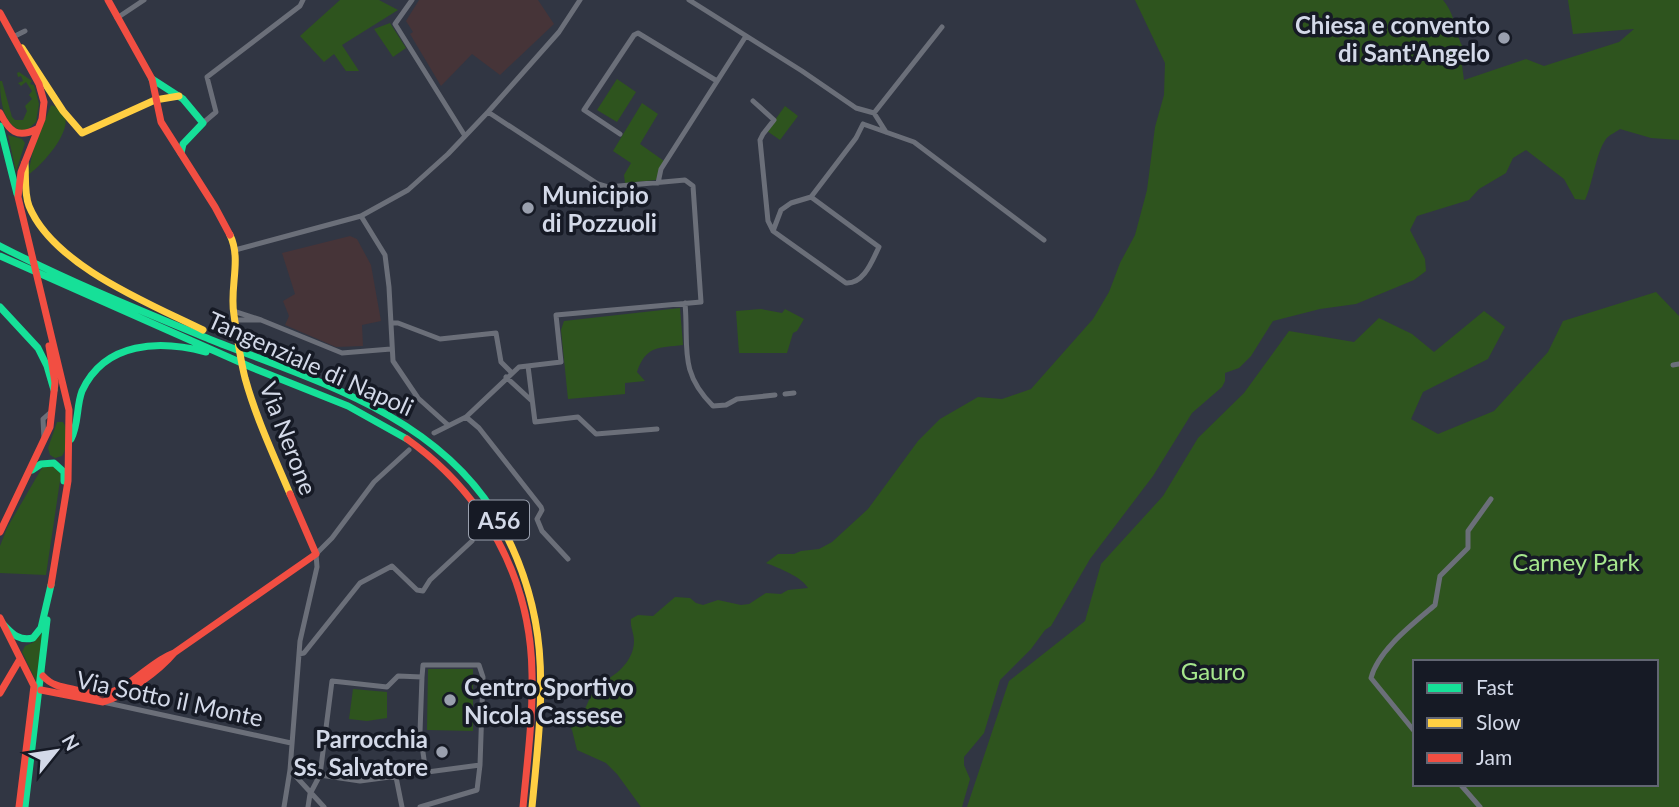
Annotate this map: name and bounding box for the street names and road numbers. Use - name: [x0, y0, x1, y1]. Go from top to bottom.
- street label: Tangenziale di Napoli: [204, 305, 418, 421]
- street label: Via Nerone: [254, 377, 324, 499]
- road number: A56: [469, 500, 529, 540]
- street label: Via Sotto il Monte: [74, 664, 266, 732]

